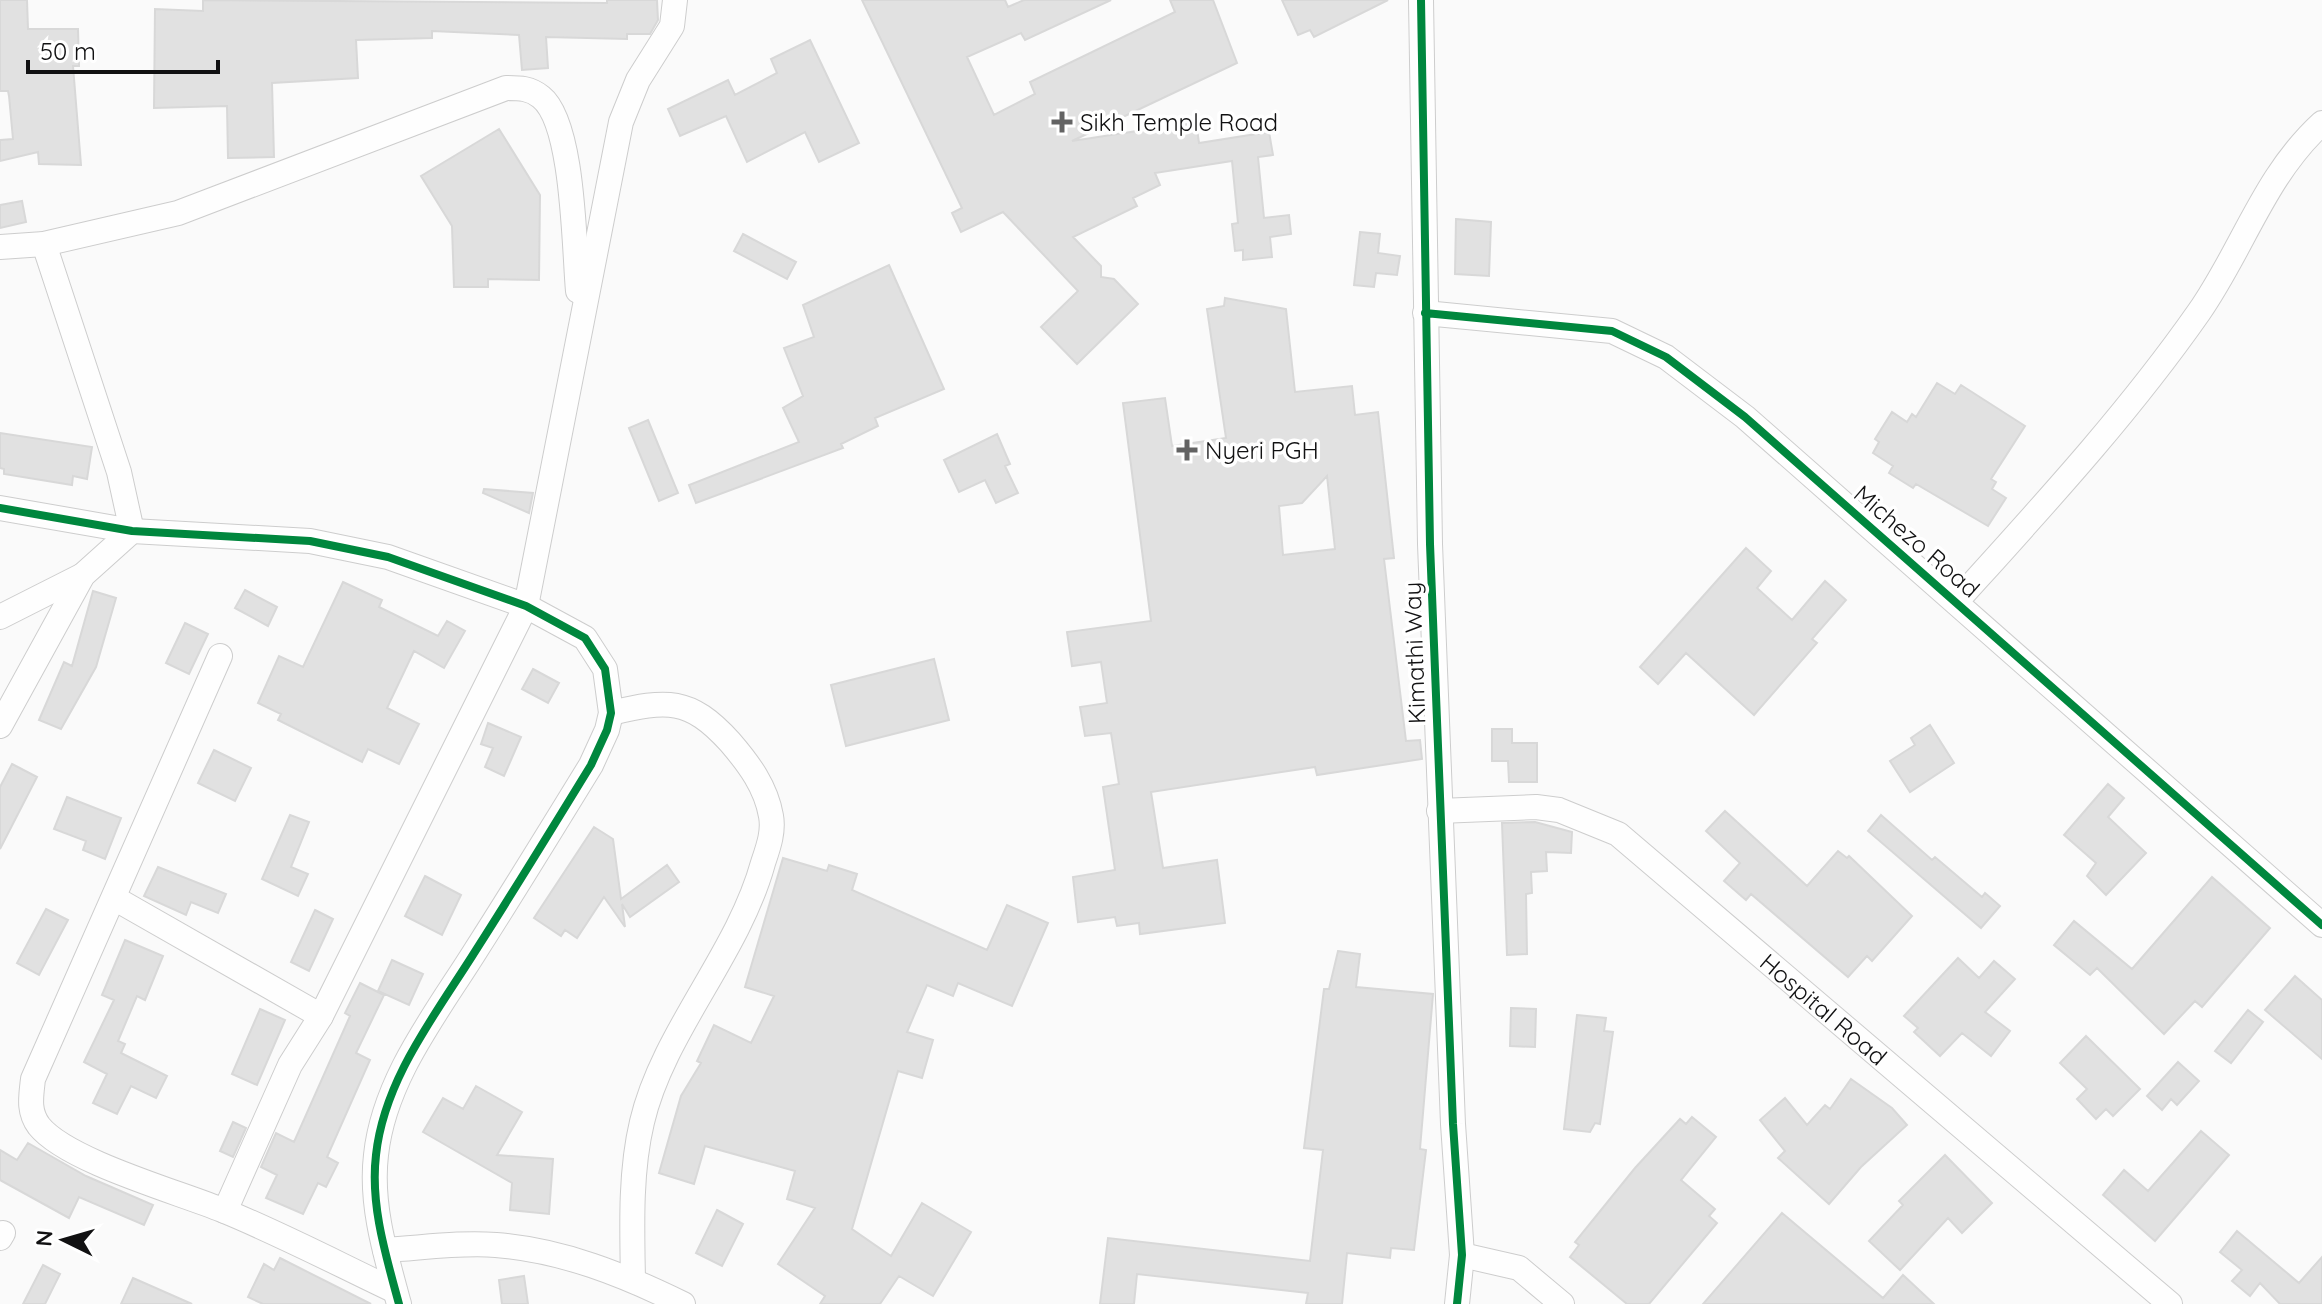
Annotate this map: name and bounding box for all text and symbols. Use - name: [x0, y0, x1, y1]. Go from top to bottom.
- scale bar: [28, 24, 218, 74]
- text: 50 m: [40, 36, 96, 66]
- place label: Sikh Temple Road: [1080, 107, 1278, 137]
- marker: Sikh Temple Road: [1051, 111, 1073, 133]
- place label: Nyeri PGH: [1205, 435, 1319, 465]
- marker: Nyeri PGH: [1176, 439, 1198, 461]
- street label: Michezo Road: [1848, 478, 1986, 604]
- street label: Kimathi Way: [1397, 581, 1431, 725]
- street label: Hospital Road: [1754, 947, 1893, 1071]
- north arrow: [24, 1200, 104, 1280]
- text: N: [29, 1229, 59, 1248]

